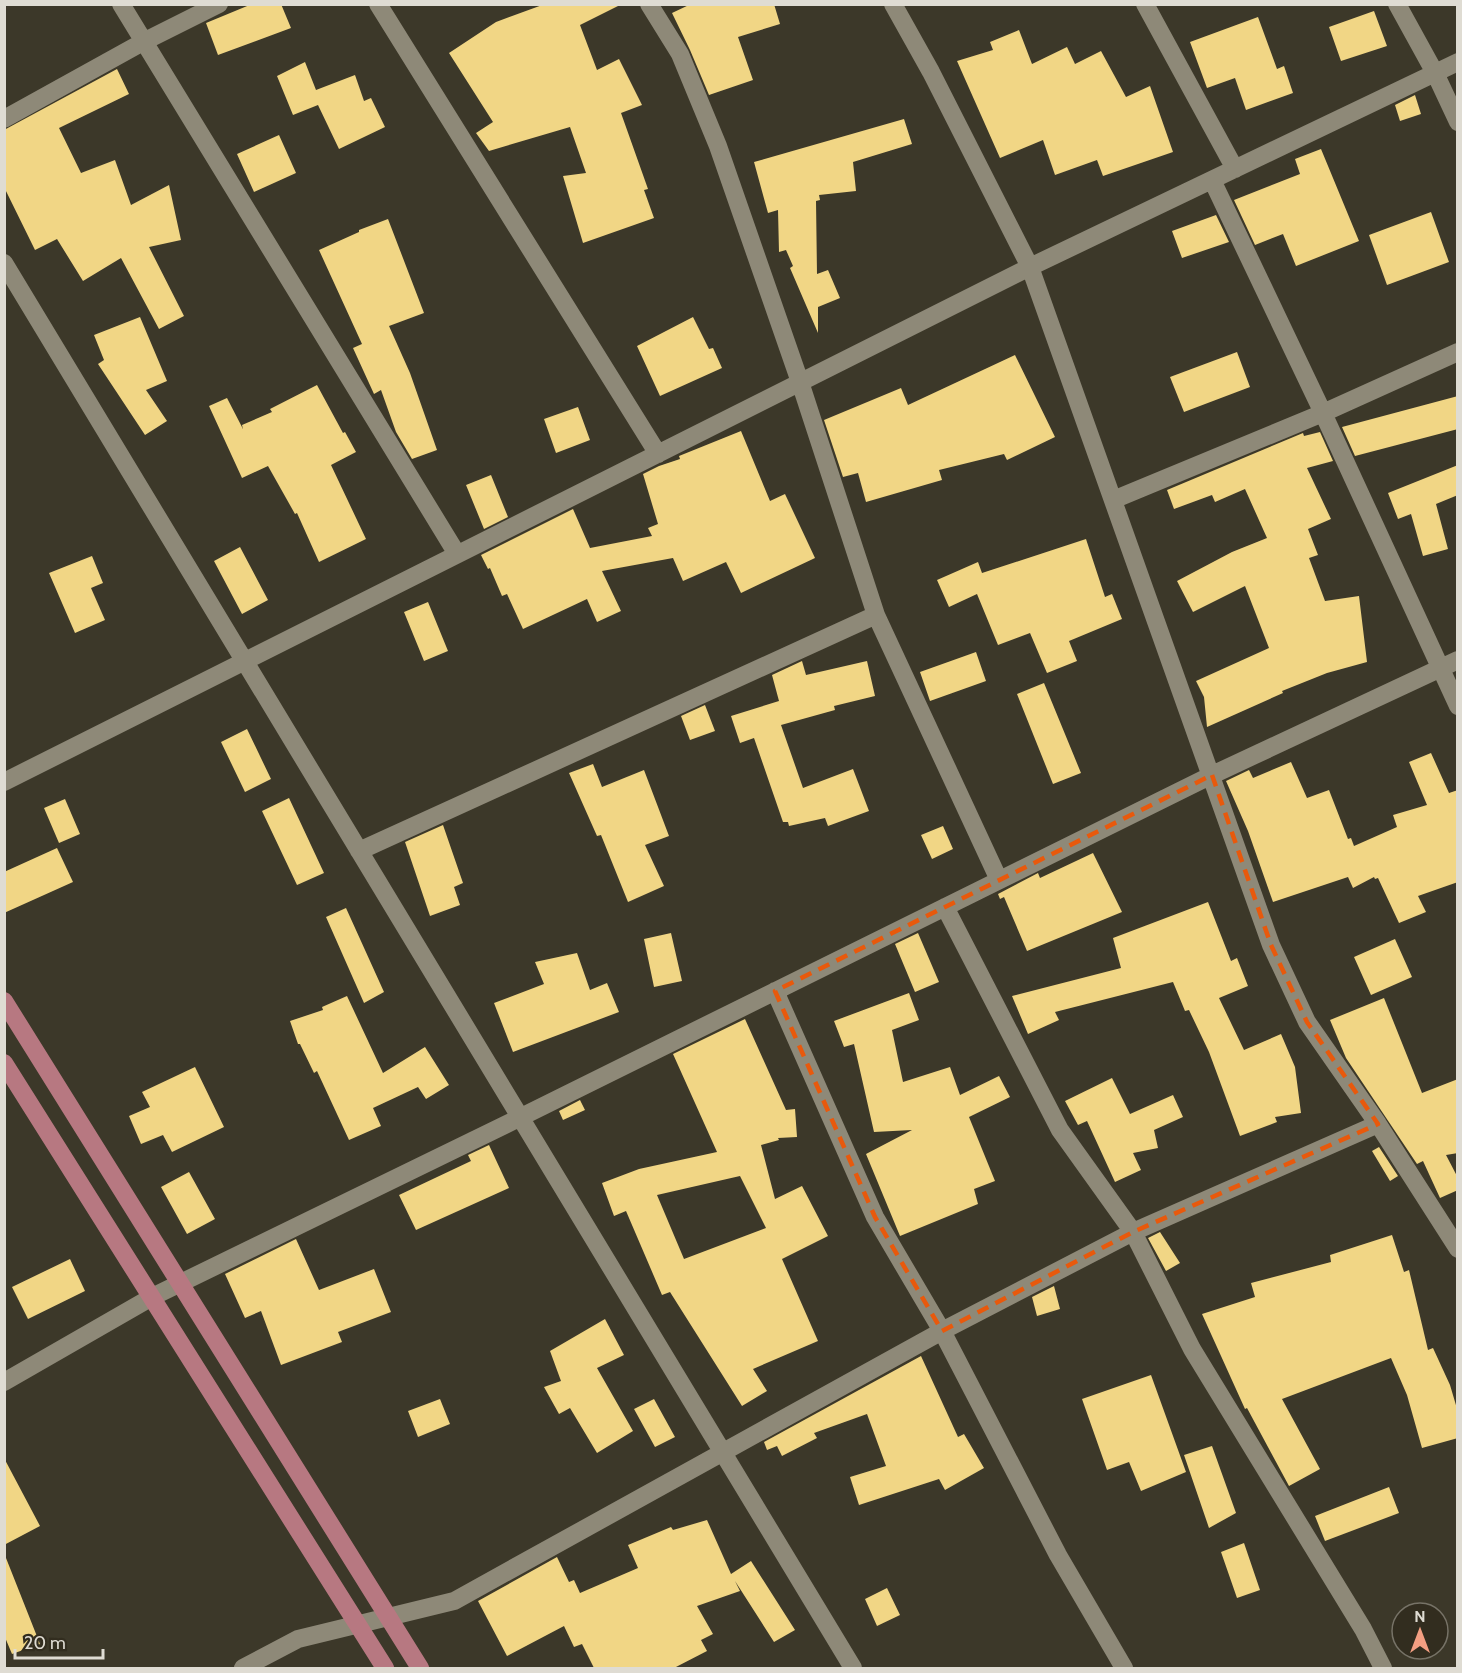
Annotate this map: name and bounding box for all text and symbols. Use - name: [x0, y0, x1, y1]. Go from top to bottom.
- north arrow: [1390, 1601, 1450, 1661]
- text: N: [1414, 1607, 1426, 1626]
- scale bar: [15, 1622, 104, 1660]
- text: 20 m: [24, 1632, 66, 1654]

